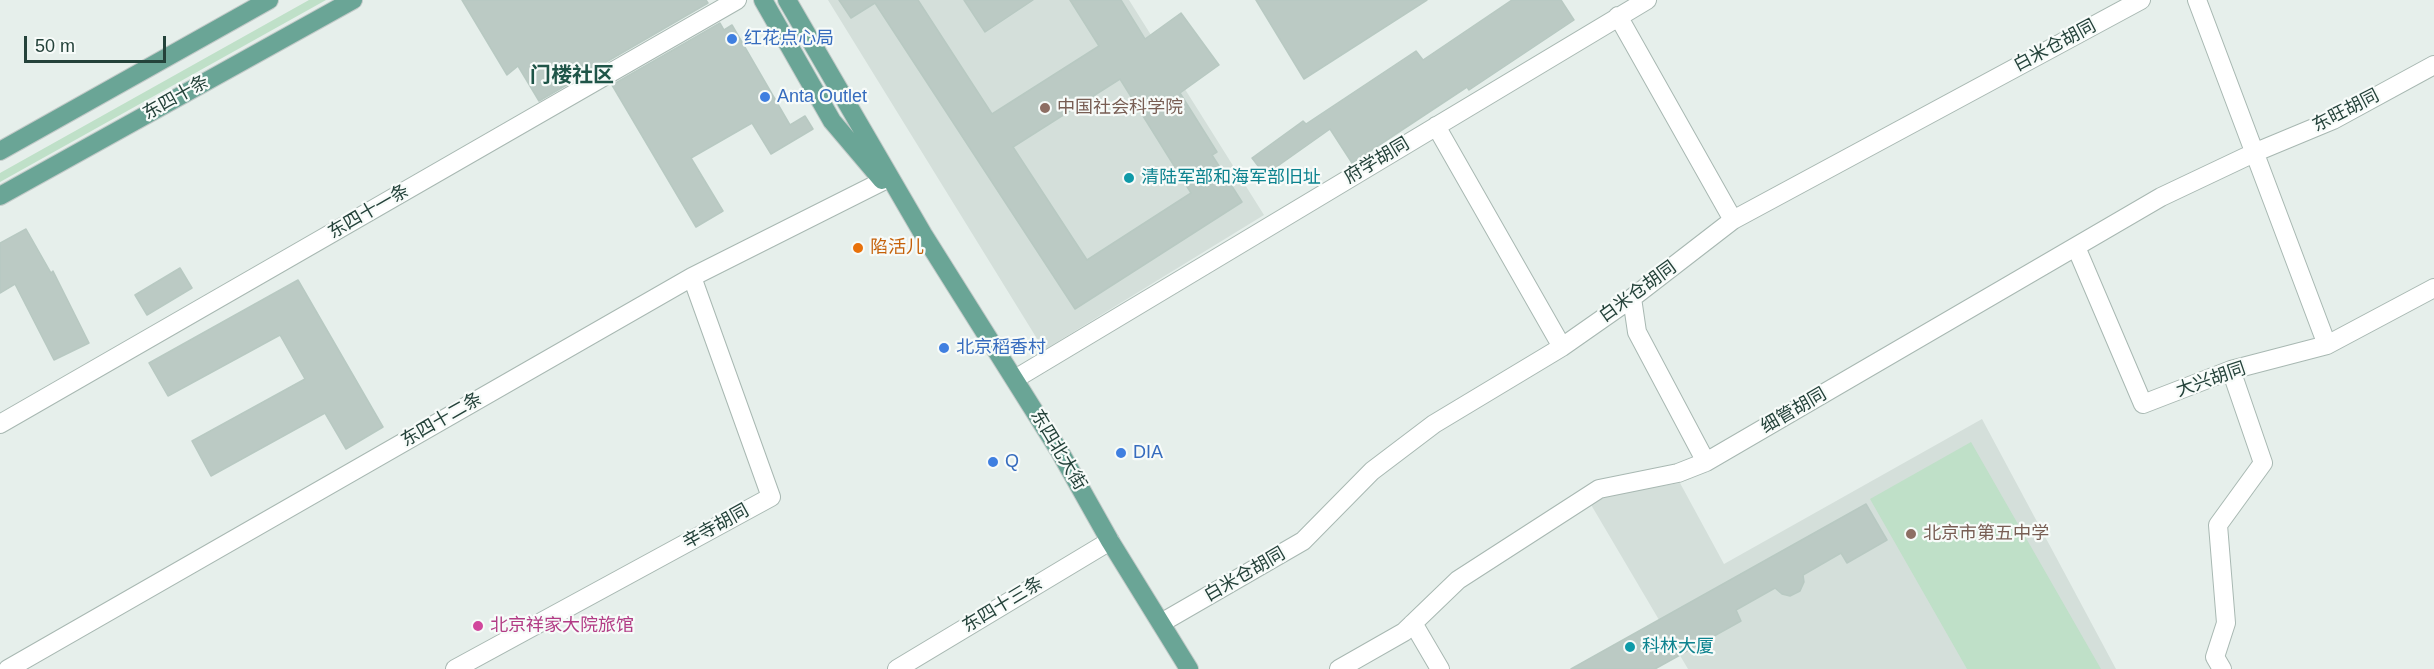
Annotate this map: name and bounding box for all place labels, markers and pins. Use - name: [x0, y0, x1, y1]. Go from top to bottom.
- place label: 红花点心局: [744, 28, 834, 50]
- marker: 红花点心局: [725, 32, 739, 46]
- place label: Anta Outlet: [777, 86, 867, 108]
- marker: Anta Outlet: [758, 90, 772, 104]
- place label: 中国社会科学院: [1057, 97, 1183, 119]
- marker: 中国社会科学院: [1038, 101, 1052, 115]
- place label: 清陆军部和海军部旧址: [1141, 167, 1321, 189]
- marker: 清陆军部和海军部旧址: [1122, 171, 1136, 185]
- place label: 陷活儿: [870, 237, 924, 259]
- marker: 陷活儿: [851, 241, 865, 255]
- place label: 北京稻香村: [956, 337, 1046, 359]
- marker: 北京稻香村: [937, 341, 951, 355]
- place label: DIA: [1133, 442, 1163, 464]
- marker: DIA: [1114, 446, 1128, 460]
- place label: Q: [1005, 451, 1019, 473]
- marker: Q: [986, 455, 1000, 469]
- place label: 北京市第五中学: [1923, 523, 2049, 545]
- marker: 北京市第五中学: [1904, 527, 1918, 541]
- place label: 北京祥家大院旅馆: [490, 615, 634, 637]
- marker: 北京祥家大院旅馆: [471, 619, 485, 633]
- place label: 科林大厦: [1642, 636, 1714, 658]
- marker: 科林大厦: [1623, 640, 1637, 654]

